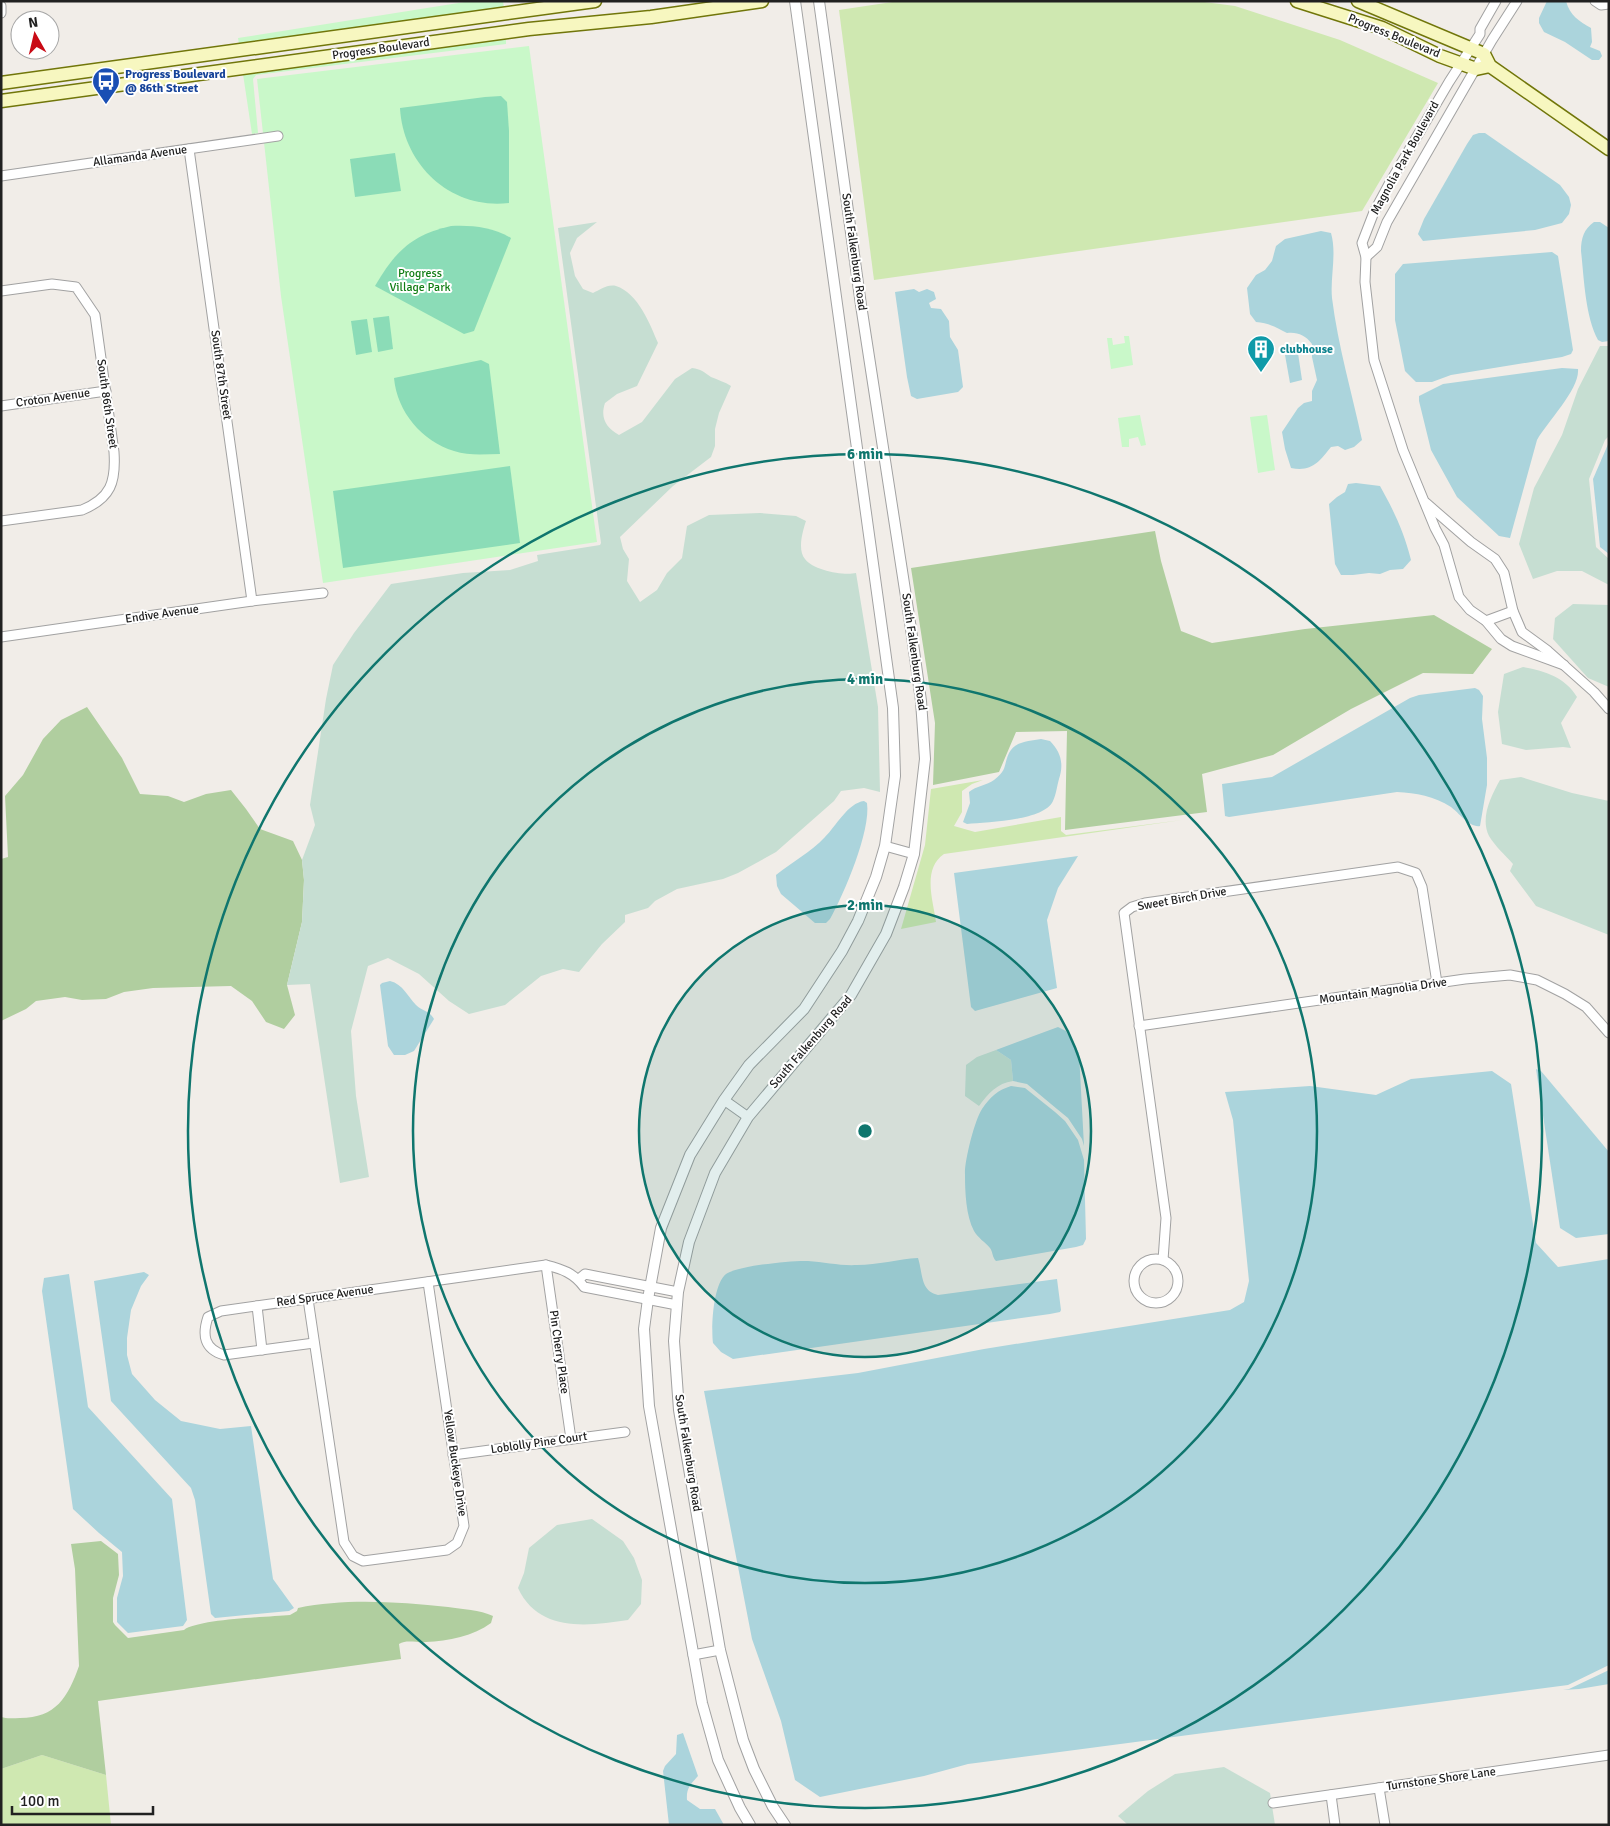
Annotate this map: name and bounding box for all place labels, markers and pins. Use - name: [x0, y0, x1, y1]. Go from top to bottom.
- bus stop icon: Progress Boulevard @ 86th Street: [91, 66, 121, 105]
- place label: Progress Boulevard @ 86th Street: [125, 67, 226, 96]
- building icon: clubhouse: [1246, 334, 1276, 373]
- place label: clubhouse: [1280, 342, 1333, 357]
- centre of rings: [856, 1122, 874, 1140]

